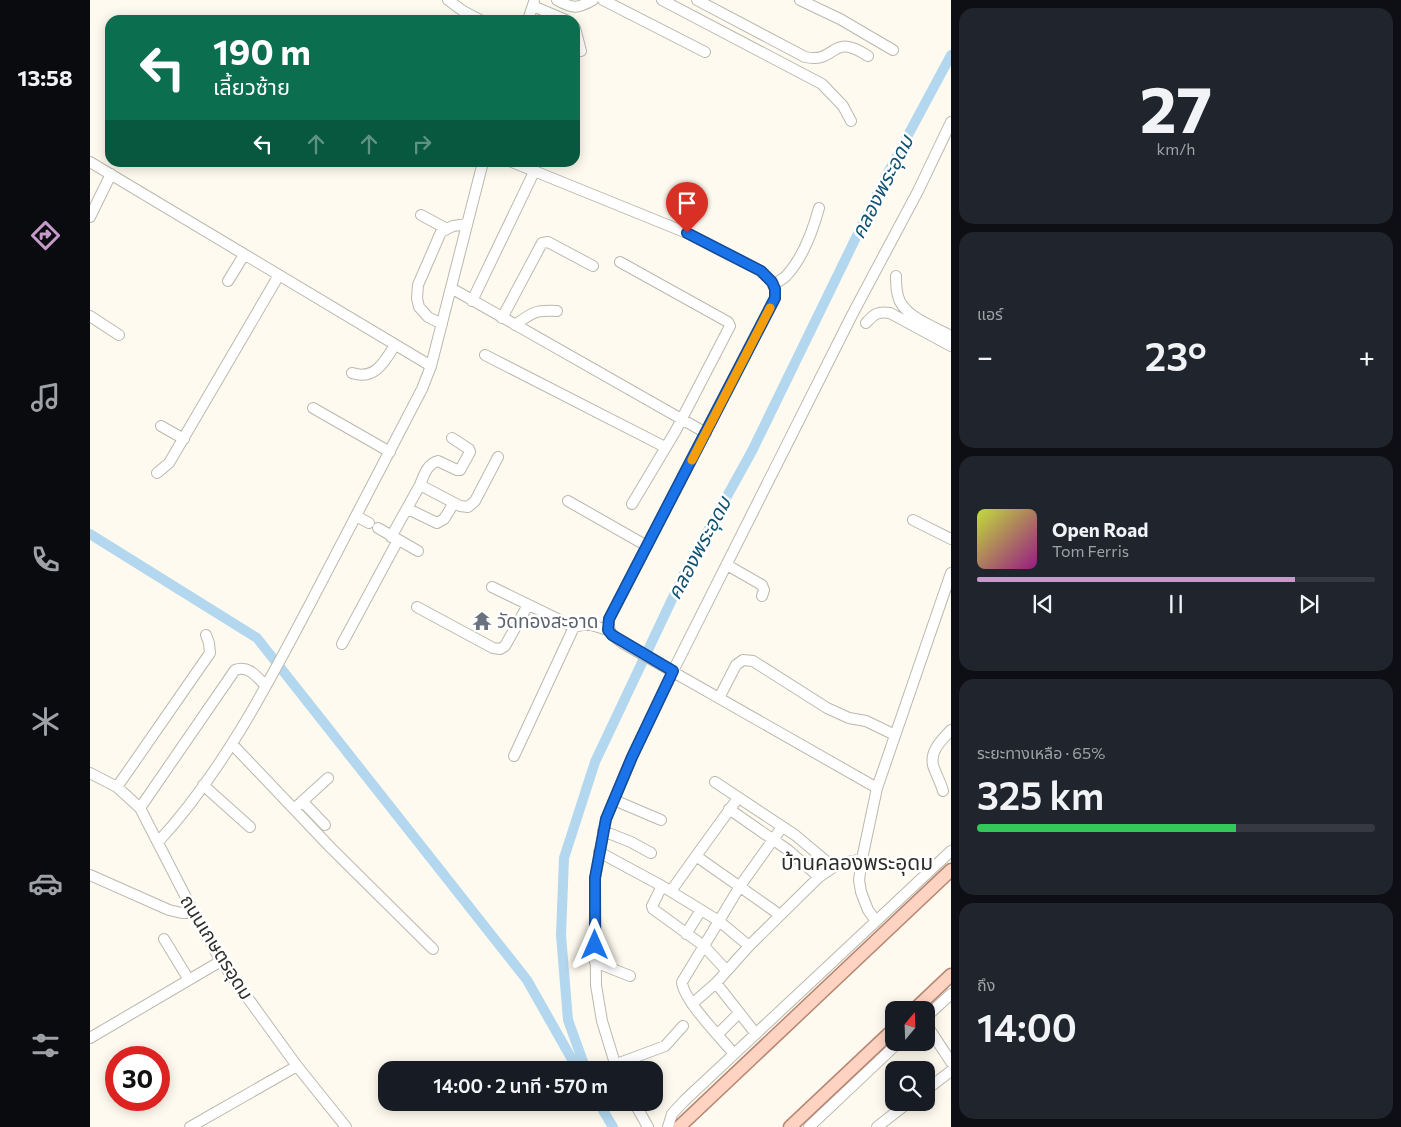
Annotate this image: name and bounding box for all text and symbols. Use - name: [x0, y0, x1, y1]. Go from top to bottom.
- text: 190 m: [213, 29, 311, 72]
- icon: left: [130, 35, 195, 100]
- text: 13:58: [17, 64, 73, 91]
- text: 27: [1140, 67, 1212, 146]
- text: เลี้ยวซ้าย: [213, 73, 290, 100]
- water label: คลองพระอุดม: [845, 129, 920, 243]
- icon: left: [249, 130, 277, 158]
- icon: ahead: [302, 130, 330, 158]
- icon: ahead: [355, 130, 383, 158]
- icon: right: [408, 130, 436, 158]
- text: km/h: [1157, 139, 1195, 158]
- pin: [666, 182, 708, 233]
- icon: arrive: [673, 189, 701, 217]
- icon: directions: [28, 218, 63, 253]
- text: แอร์: [977, 304, 1003, 323]
- text: 23°: [1145, 332, 1207, 379]
- text: −: [977, 339, 993, 373]
- text: +: [1359, 339, 1375, 373]
- icon: music: [28, 380, 63, 415]
- water label: คลองพระอุดม: [661, 491, 738, 604]
- text: Open Road: [1052, 518, 1148, 541]
- text: Tom Ferris: [1052, 541, 1129, 560]
- icon: phone: [28, 542, 63, 577]
- icon: previous: [1029, 590, 1057, 618]
- icon: pause: [1162, 590, 1190, 618]
- icon: next: [1295, 590, 1323, 618]
- place label: วัดทองสะอาด: [497, 609, 598, 632]
- temple icon: วัดทองสะอาด: [471, 610, 493, 632]
- icon: climate: [28, 704, 63, 739]
- text: ระยะทางเหลือ · 65%: [977, 743, 1105, 762]
- text: 325 km: [977, 771, 1104, 818]
- district label: บ้านคลองพระอุดม: [781, 849, 933, 876]
- icon: car: [28, 866, 63, 901]
- street label: ถนนเกษตรอุดม: [175, 890, 259, 1004]
- position arrow: [568, 918, 620, 970]
- text: ถึง: [977, 975, 995, 994]
- north arrow: [885, 1001, 935, 1051]
- map controls: [885, 1001, 935, 1111]
- text: 14:00: [977, 1003, 1077, 1050]
- icon: filters: [28, 1028, 63, 1063]
- speed limit sign: 30: [105, 1046, 170, 1111]
- button: search: [885, 1061, 935, 1111]
- text: 14:00 · 2 นาที · 570 m: [433, 1074, 608, 1097]

